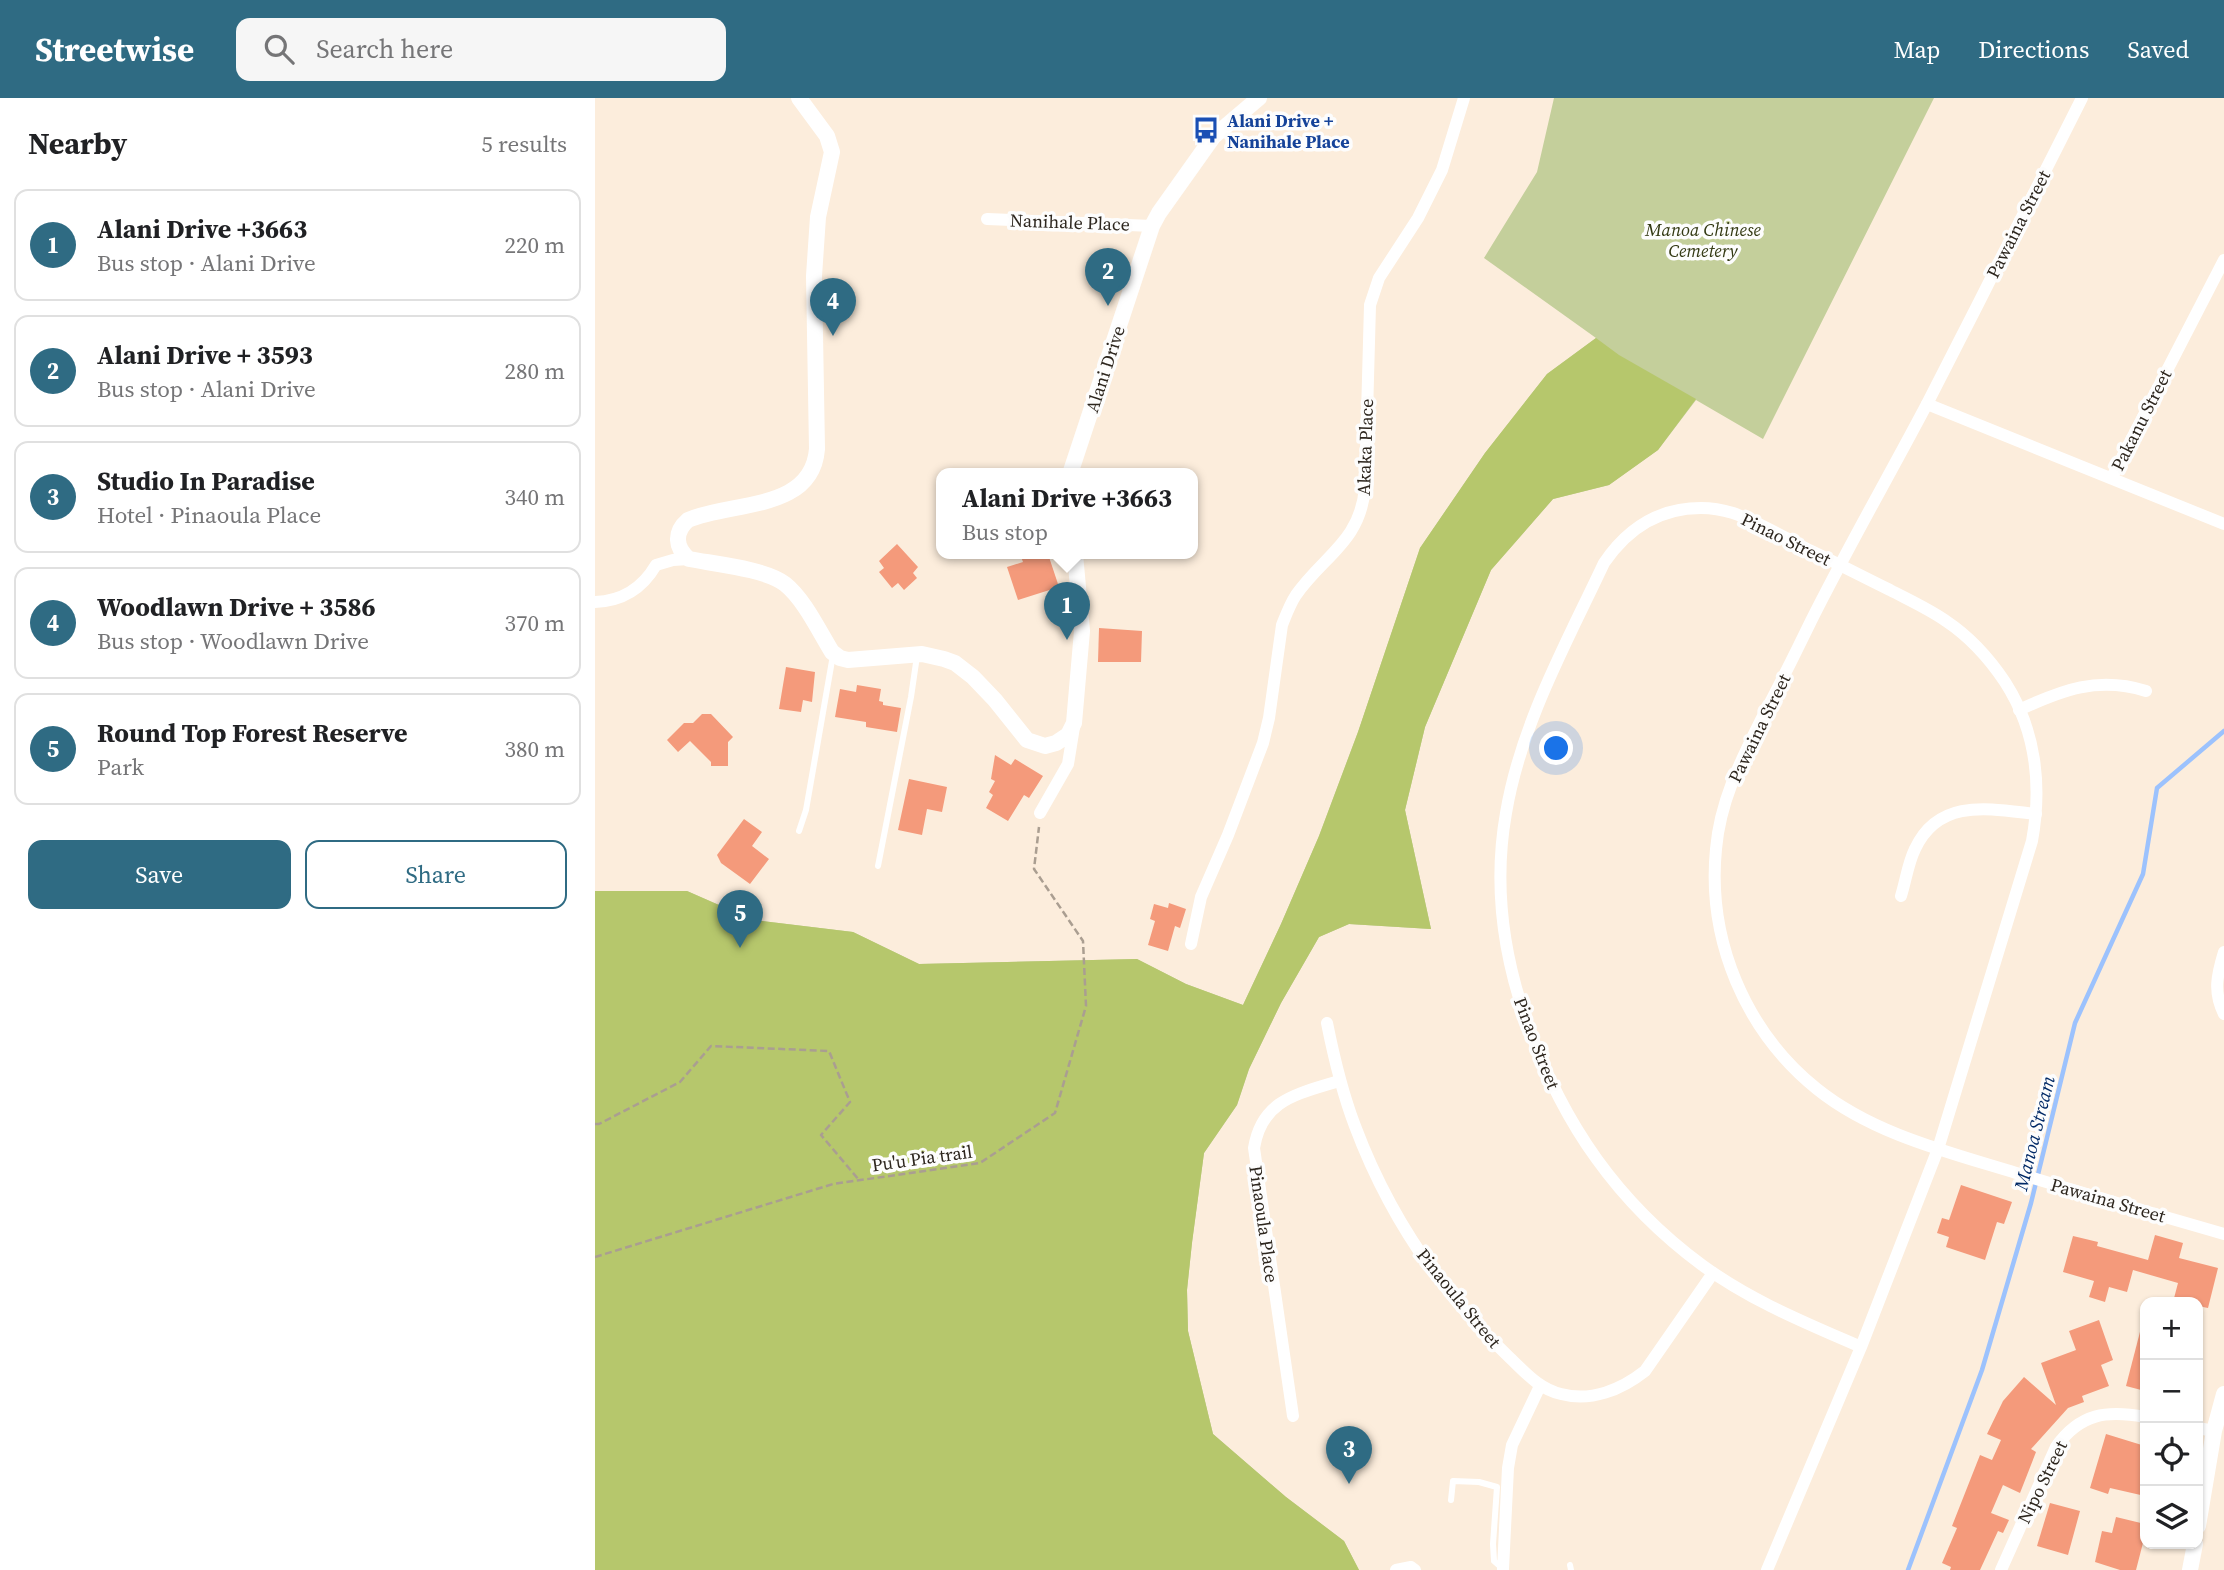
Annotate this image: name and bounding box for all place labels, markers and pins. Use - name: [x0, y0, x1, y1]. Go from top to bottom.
- place label: Alani Drive + Nanihale Place: [1227, 108, 1350, 154]
- bus stop icon: Alani Drive + Nanihale Place: [1191, 115, 1221, 145]
- pin: 2: [1085, 248, 1131, 306]
- pin: 4: [810, 278, 856, 336]
- pin: 1: [1044, 582, 1090, 640]
- pin: 5: [717, 890, 763, 948]
- pin: 3: [1326, 1426, 1372, 1484]

